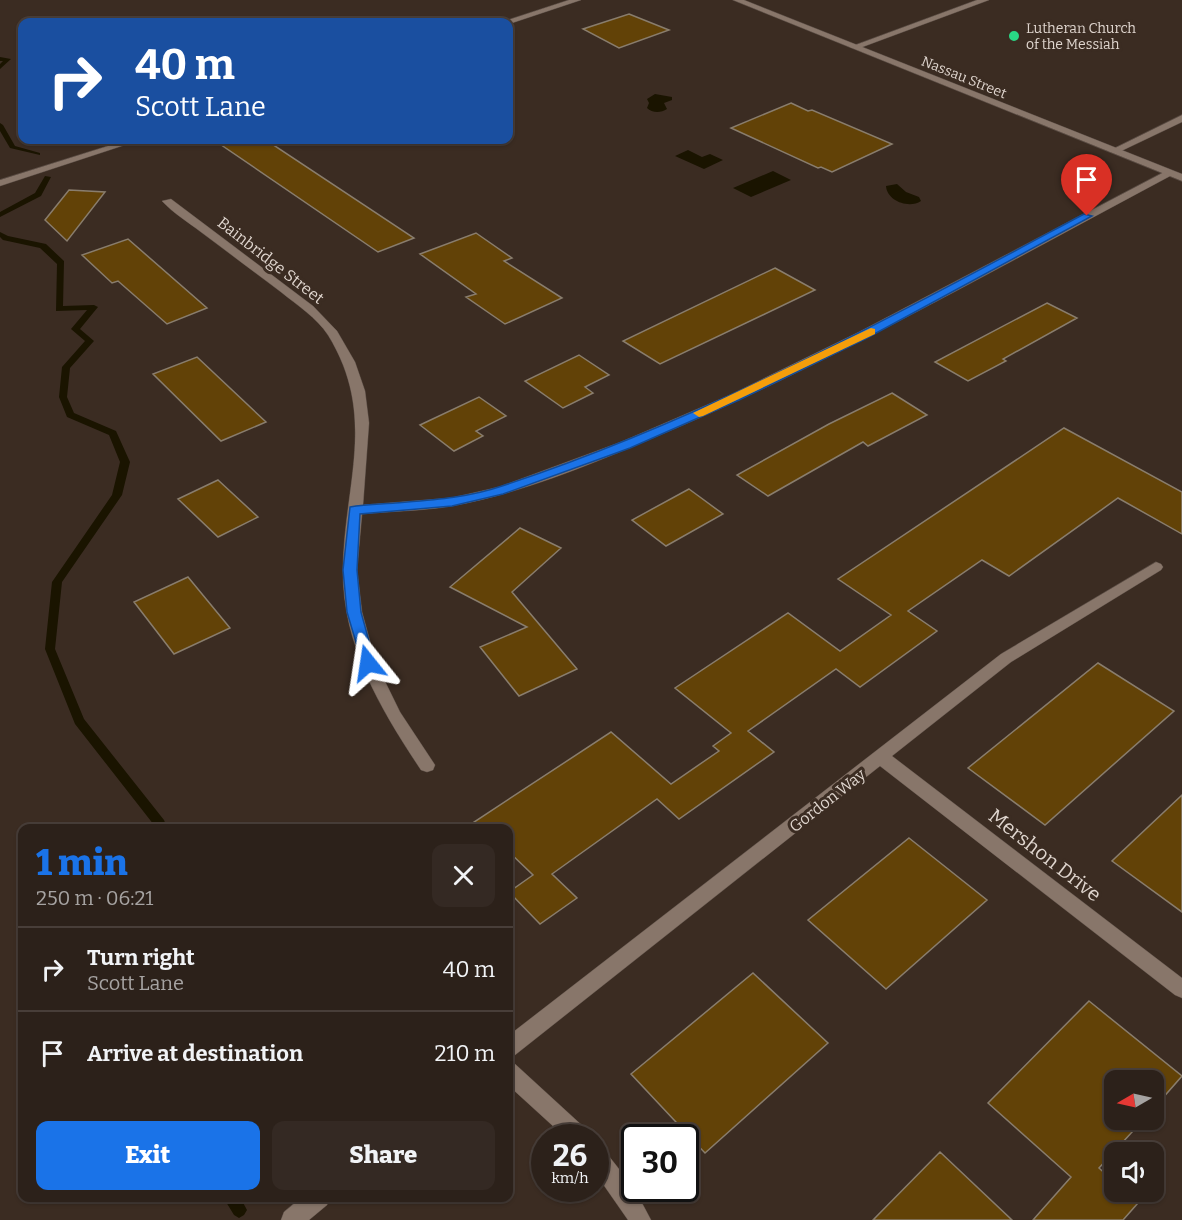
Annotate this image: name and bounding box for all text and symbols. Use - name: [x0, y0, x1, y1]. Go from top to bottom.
- place label: Lutheran Church of the Messiah: [1026, 20, 1136, 53]
- marker: Lutheran Church of the Messiah: [1007, 29, 1021, 43]
- text: 40 m: [135, 40, 235, 90]
- icon: right: [36, 42, 114, 120]
- street label: Nassau Street: [919, 53, 1009, 102]
- text: Scott Lane: [135, 91, 266, 123]
- pin: [1061, 154, 1112, 216]
- icon: arrive: [1070, 163, 1103, 196]
- street label: Bainbridge Street: [214, 213, 328, 308]
- position arrow: [336, 631, 400, 695]
- street label: Gordon Way: [785, 764, 870, 836]
- street label: Mershon Drive: [984, 804, 1106, 906]
- text: 1 min: [36, 841, 128, 885]
- button: close: [432, 844, 495, 907]
- text: 250 m · 06:21: [36, 886, 153, 910]
- text: Turn right: [87, 944, 195, 971]
- icon: right: [36, 953, 69, 986]
- text: 40 m: [443, 956, 495, 983]
- text: Scott Lane: [87, 971, 184, 995]
- icon: arrive: [36, 1037, 69, 1070]
- text: Arrive at destination: [87, 1040, 303, 1067]
- text: 210 m: [435, 1040, 495, 1067]
- north arrow: [1104, 1070, 1164, 1130]
- map controls: [1104, 1070, 1164, 1202]
- button: Exit: [36, 1121, 260, 1190]
- button: Share: [272, 1121, 495, 1190]
- speed limit sign: 30: [621, 1124, 699, 1202]
- text: 26: [553, 1138, 587, 1174]
- button: sound: [1104, 1142, 1164, 1202]
- text: km/h: [551, 1169, 589, 1187]

